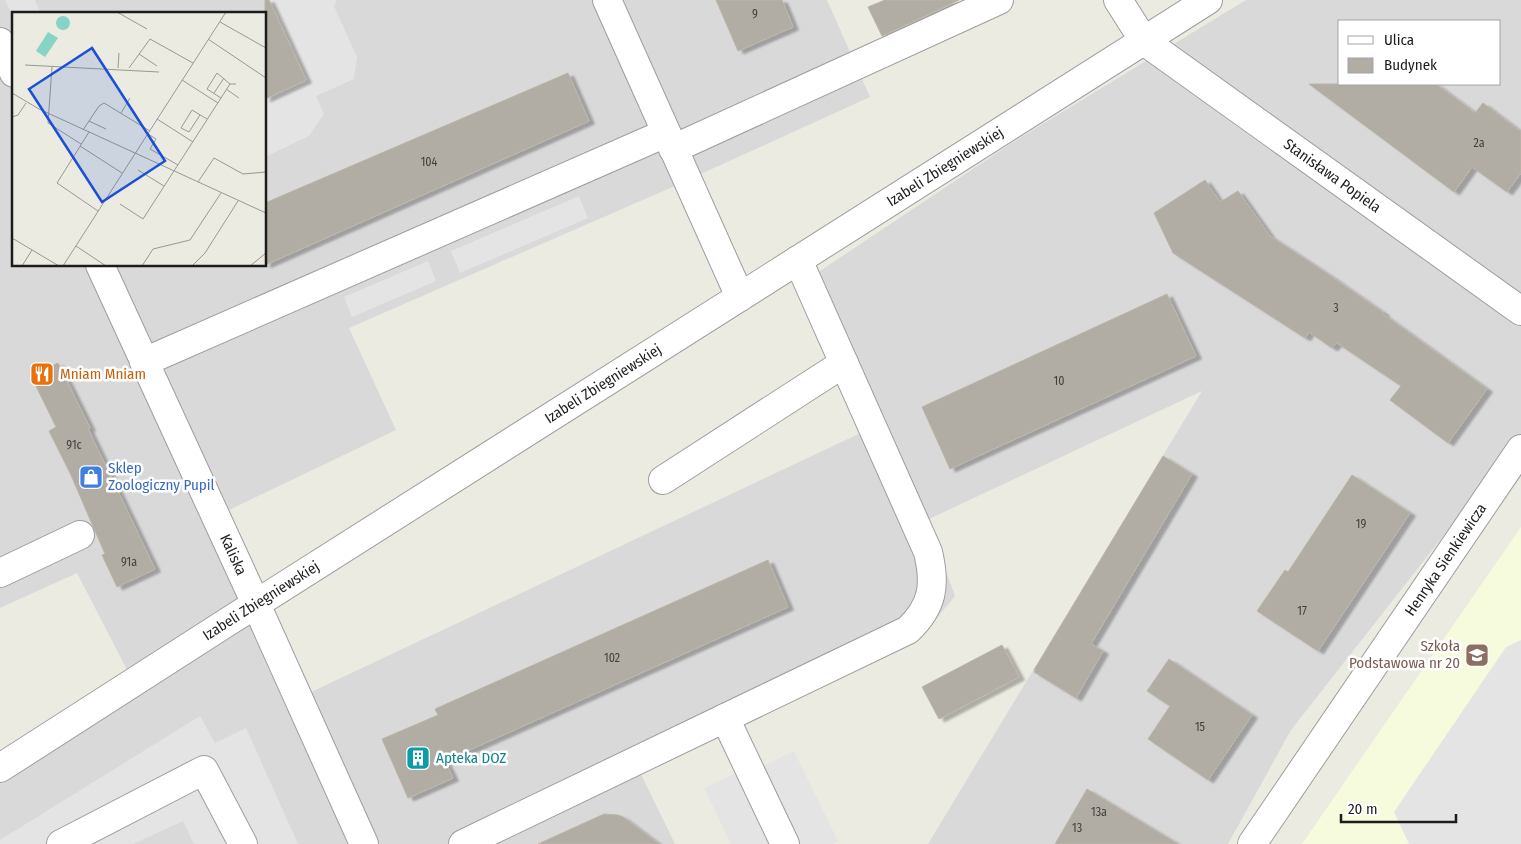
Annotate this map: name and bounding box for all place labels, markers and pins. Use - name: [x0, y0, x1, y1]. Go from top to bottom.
- restaurant icon: Mniam Mniam: [29, 361, 55, 387]
- place label: Mniam Mniam: [60, 365, 146, 383]
- place label: Sklep Zoologiczny Pupil: [108, 459, 215, 494]
- shop icon: Sklep Zoologiczny Pupil: [78, 464, 104, 490]
- place label: Szkoła Podstawowa nr 20: [1349, 637, 1460, 672]
- school or university icon: Szkoła Podstawowa nr 20: [1464, 642, 1490, 668]
- building icon: Apteka DOZ: [405, 745, 431, 771]
- place label: Apteka DOZ: [436, 749, 506, 767]

